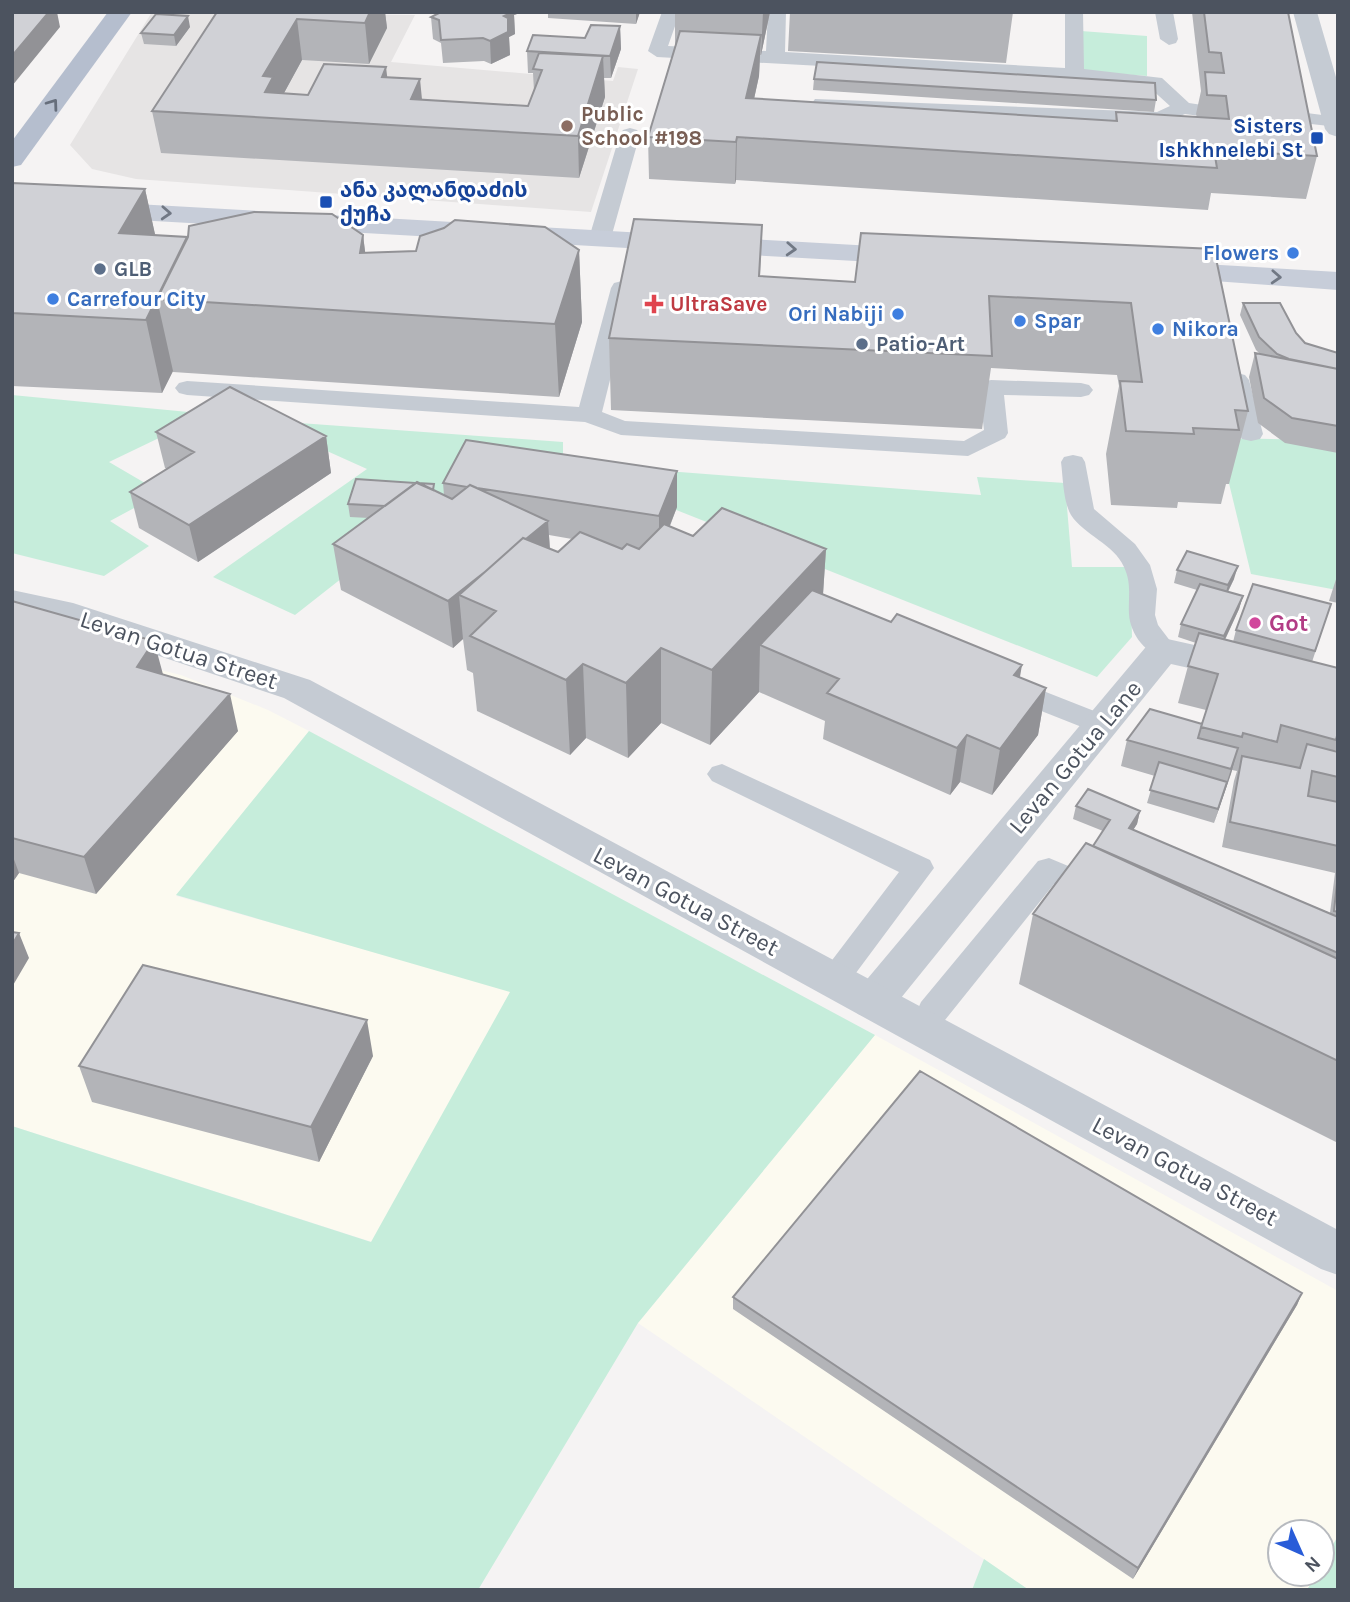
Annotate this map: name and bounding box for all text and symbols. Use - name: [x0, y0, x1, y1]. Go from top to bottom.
- one-way arrow: [44, 99, 57, 112]
- place label: Public School #198: [581, 102, 702, 150]
- place label: Sisters Ishkhnelebi St: [1158, 114, 1303, 162]
- marker: Public School #198: [559, 118, 575, 134]
- marker: Sisters Ishkhnelebi St: [1309, 130, 1325, 146]
- place label: ანა კალანდაძის ქუჩა: [340, 178, 528, 226]
- marker: ანა კალანდაძის ქუჩა: [318, 194, 334, 210]
- one-way arrow: [161, 205, 172, 220]
- one-way arrow: [786, 241, 797, 256]
- place label: Flowers: [1203, 241, 1279, 265]
- marker: Flowers: [1285, 245, 1301, 261]
- place label: GLB: [114, 257, 152, 281]
- marker: GLB: [92, 261, 108, 277]
- one-way arrow: [1271, 269, 1282, 284]
- place label: Carrefour City: [67, 287, 206, 311]
- marker: Carrefour City: [45, 291, 61, 307]
- place label: UltraSave: [670, 292, 767, 316]
- marker: UltraSave: [644, 294, 664, 314]
- place label: Ori Nabiji: [788, 302, 884, 326]
- marker: Ori Nabiji: [890, 306, 906, 322]
- place label: Spar: [1034, 309, 1081, 333]
- marker: Spar: [1012, 313, 1028, 329]
- place label: Nikora: [1172, 317, 1239, 341]
- marker: Nikora: [1150, 321, 1166, 337]
- place label: Patio-Art: [876, 332, 965, 356]
- marker: Patio-Art: [854, 336, 870, 352]
- street label: Levan Gotua Street: [77, 605, 281, 695]
- place label: Got: [1269, 609, 1308, 637]
- marker: Got: [1247, 615, 1263, 631]
- street label: Levan Gotua Lane: [1003, 675, 1147, 839]
- street label: Levan Gotua Street: [589, 840, 783, 962]
- street label: Levan Gotua Street: [1088, 1110, 1282, 1232]
- north arrow: [1266, 1518, 1336, 1588]
- text: N: [1300, 1552, 1325, 1577]

